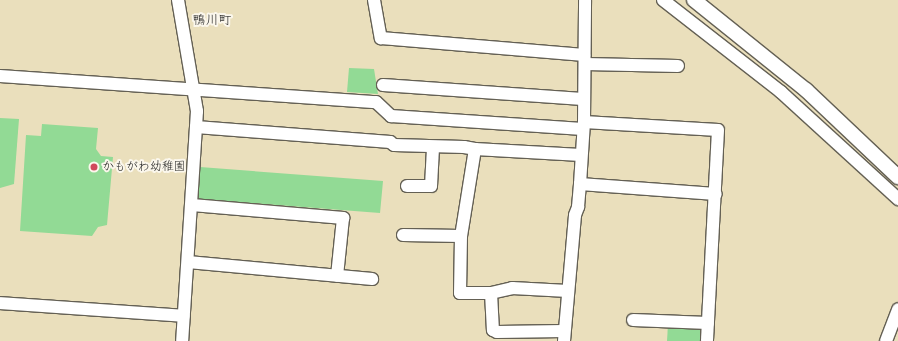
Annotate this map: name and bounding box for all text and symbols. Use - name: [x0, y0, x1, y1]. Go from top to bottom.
- district label: 鴨川町: [193, 12, 231, 28]
- place label: かもがわ幼稚園: [102, 160, 186, 174]
- marker: かもがわ幼稚園: [89, 162, 99, 172]

